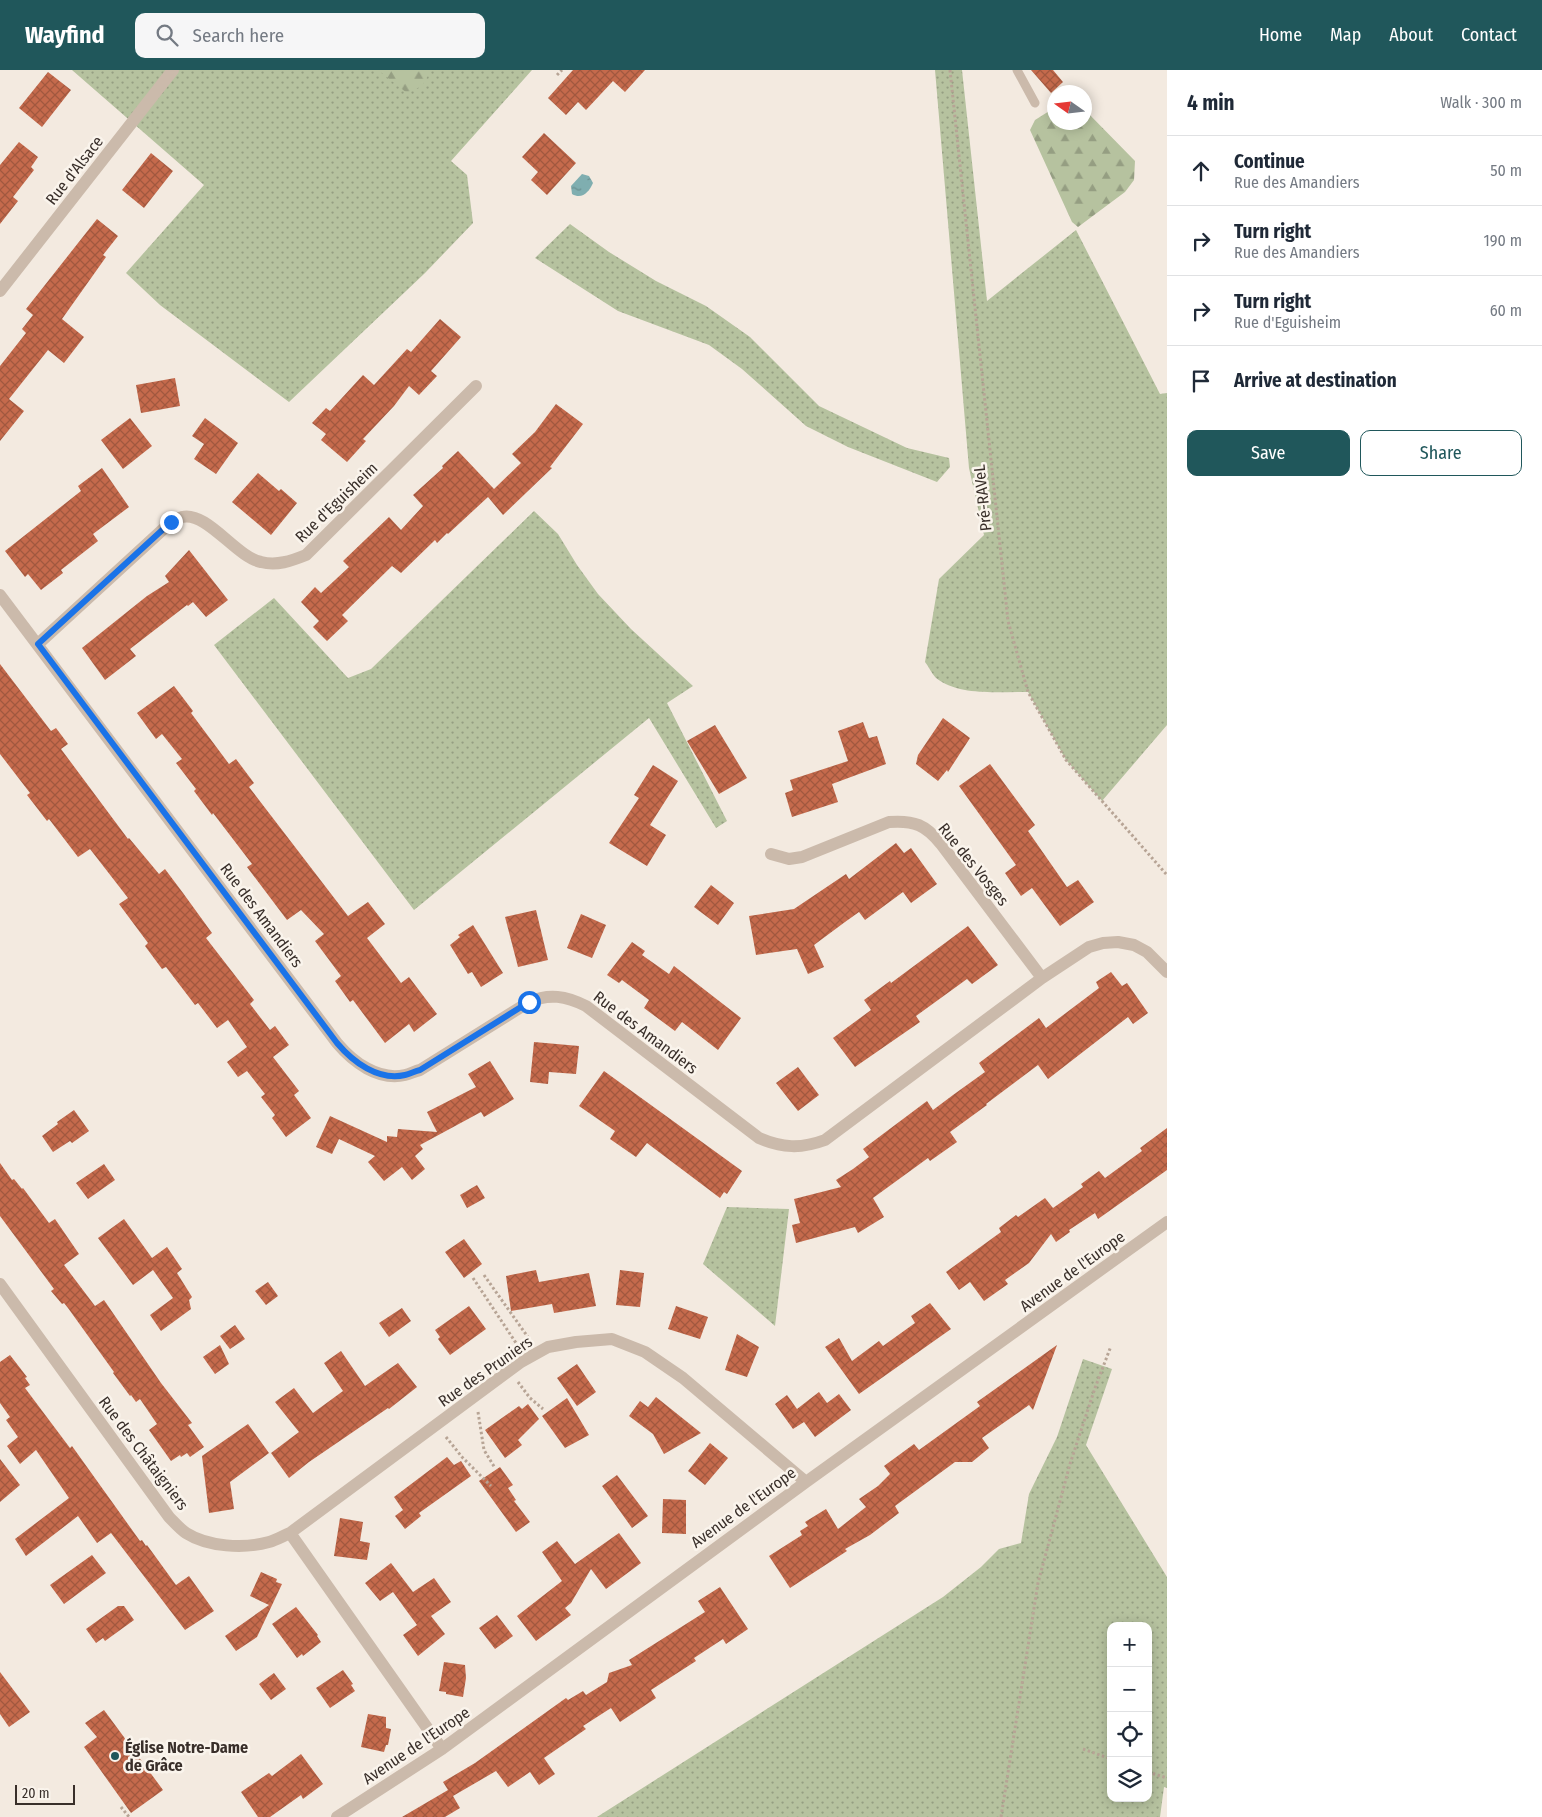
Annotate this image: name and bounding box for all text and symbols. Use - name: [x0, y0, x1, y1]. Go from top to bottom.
- search box: [135, 13, 485, 58]
- text: Wayfind: [25, 21, 105, 49]
- icon: search: [153, 21, 181, 49]
- text: Search here: [193, 24, 284, 47]
- text: Home: [1259, 24, 1302, 46]
- text: Map: [1330, 24, 1361, 46]
- text: About: [1389, 24, 1433, 46]
- text: Contact: [1461, 24, 1517, 46]
- north arrow: [1047, 85, 1092, 130]
- text: 4 min: [1187, 90, 1235, 116]
- text: Walk · 300 m: [1440, 93, 1522, 112]
- street label: Rue d'Alsace: [42, 132, 107, 208]
- text: Continue: [1234, 150, 1305, 173]
- icon: ahead: [1187, 157, 1215, 185]
- text: 50 m: [1490, 161, 1522, 180]
- text: Rue des Amandiers: [1234, 173, 1360, 192]
- text: Turn right: [1234, 220, 1311, 243]
- icon: right: [1187, 227, 1215, 255]
- text: 190 m: [1484, 231, 1522, 250]
- text: Rue des Amandiers: [1234, 243, 1360, 262]
- text: Turn right: [1234, 290, 1311, 313]
- icon: right: [1187, 297, 1215, 325]
- text: 60 m: [1490, 301, 1522, 320]
- text: Rue d'Eguisheim: [1234, 313, 1341, 332]
- icon: arrive: [1187, 367, 1215, 395]
- text: Arrive at destination: [1234, 369, 1397, 392]
- button: Save: [1187, 430, 1350, 476]
- button: Share: [1360, 430, 1522, 476]
- street label: Rue d'Eguisheim: [291, 458, 381, 546]
- street label: Pré-RAVeL: [970, 464, 995, 532]
- route end: [160, 511, 183, 534]
- street label: Rue des Vosges: [935, 819, 1013, 910]
- street label: Rue des Amandiers: [216, 859, 307, 971]
- street label: Rue des Amandiers: [590, 987, 702, 1078]
- route start: [518, 991, 541, 1014]
- street label: Avenue de l'Europe: [1016, 1227, 1128, 1316]
- street label: Rue des Pruniers: [435, 1332, 536, 1411]
- street label: Rue des Châtaigniers: [95, 1393, 193, 1514]
- street label: Avenue de l'Europe: [687, 1463, 799, 1552]
- map controls: [1107, 1622, 1152, 1802]
- button: +: [1107, 1622, 1152, 1667]
- button: −: [1107, 1667, 1152, 1712]
- street label: Avenue de l'Europe: [359, 1703, 473, 1788]
- button: locate: [1107, 1712, 1152, 1757]
- place label: Église Notre-Dame de Grâce: [125, 1737, 248, 1775]
- marker: Église Notre-Dame de Grâce: [109, 1750, 121, 1762]
- button: layers: [1107, 1757, 1152, 1802]
- scale bar: [15, 1782, 75, 1805]
- text: 20 m: [22, 1785, 50, 1802]

